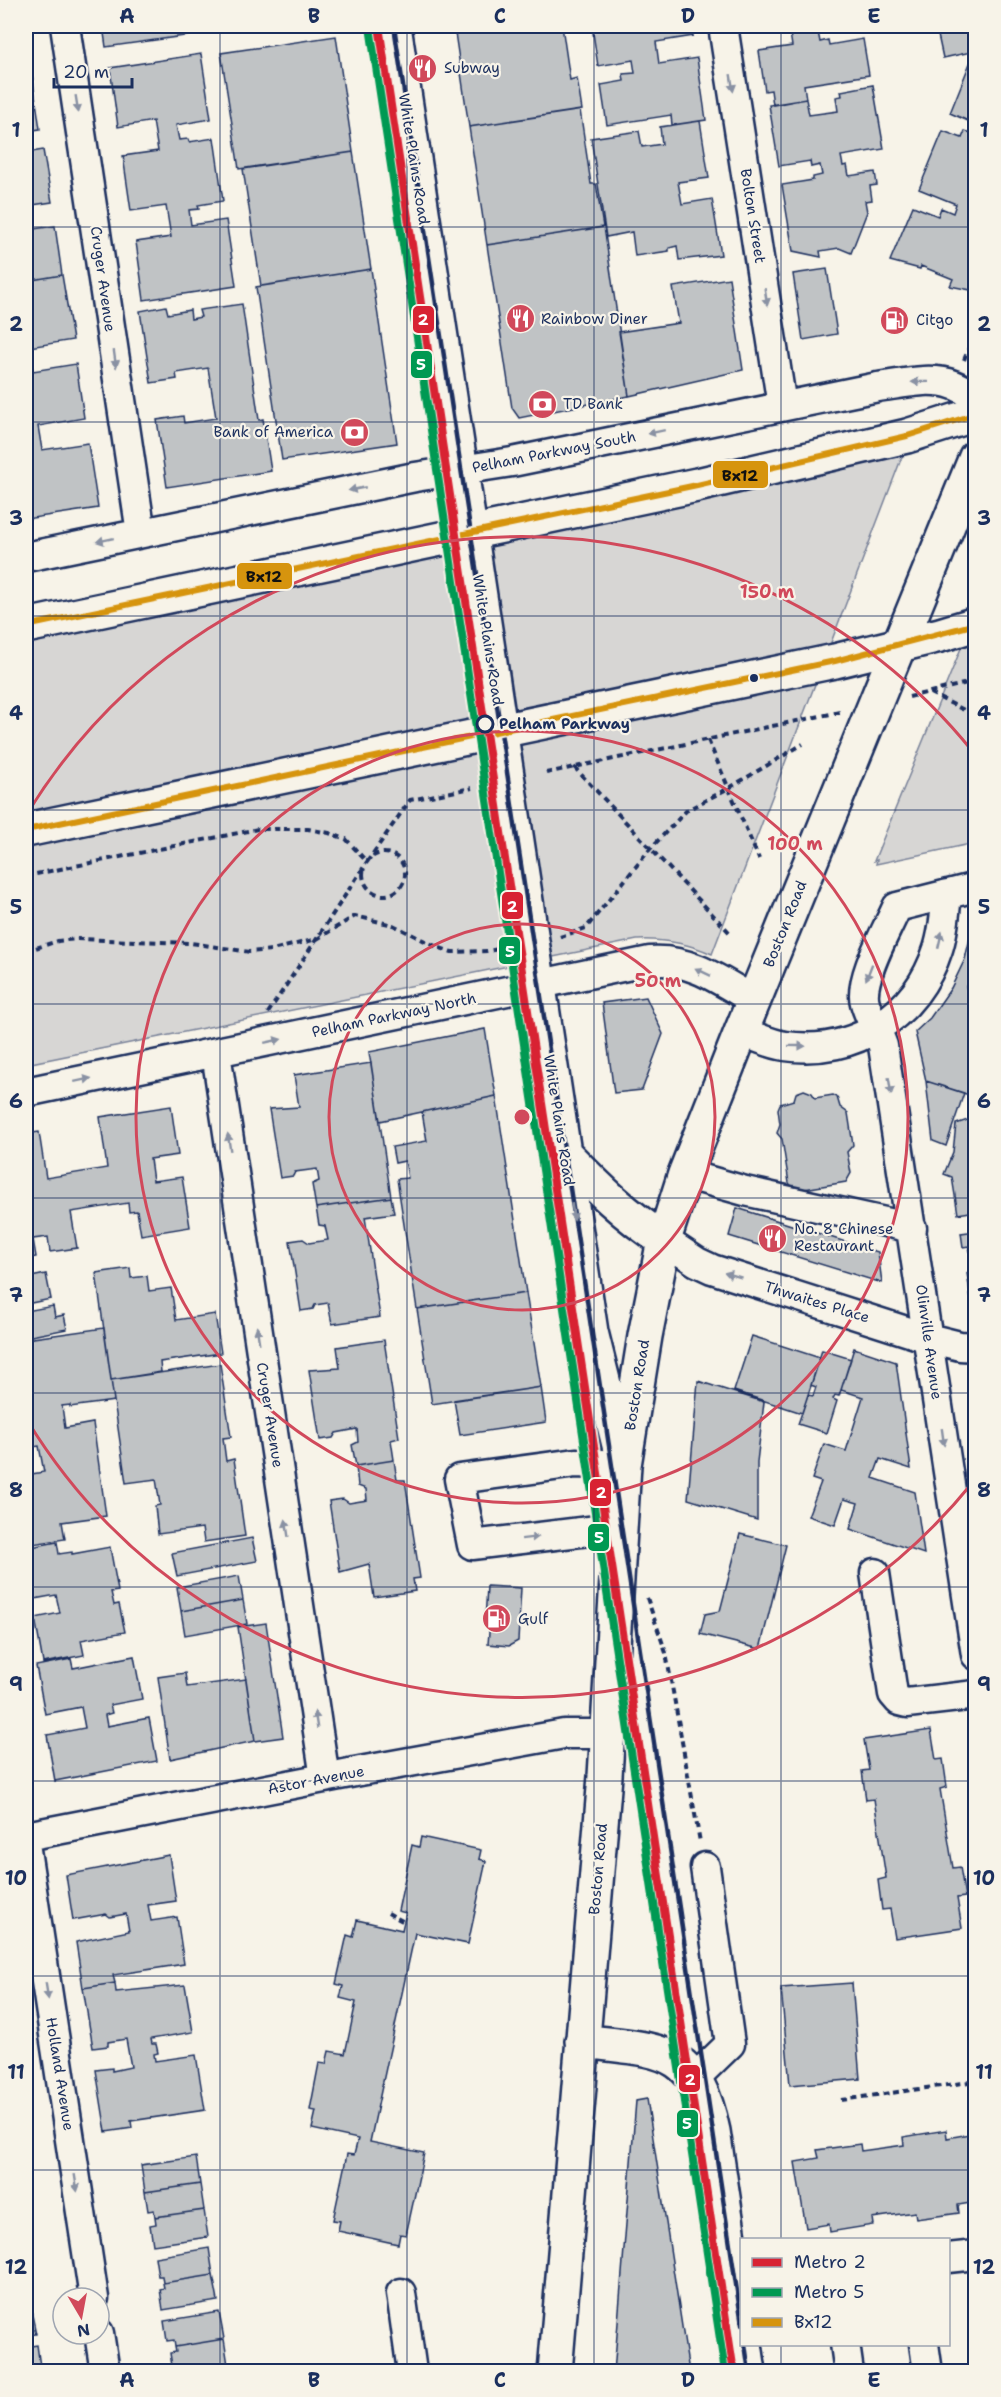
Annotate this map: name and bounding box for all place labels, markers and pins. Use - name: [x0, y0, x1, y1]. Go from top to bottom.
- restaurant icon: Subway: [407, 52, 439, 84]
- place label: Subway: [444, 58, 500, 78]
- restaurant icon: Rainbow Diner: [504, 303, 536, 335]
- fuel station icon: Citgo: [879, 304, 911, 336]
- place label: Rainbow Diner: [541, 309, 648, 329]
- place label: Citgo: [916, 310, 953, 330]
- bank icon: TD Bank: [526, 388, 558, 420]
- place label: TD Bank: [563, 394, 623, 414]
- bank icon: Bank of America: [338, 416, 370, 448]
- place label: Bank of America: [213, 422, 334, 442]
- unlabelled marker: [748, 672, 760, 684]
- place label: Pelham Parkway: [499, 714, 630, 734]
- marker: Pelham Parkway: [476, 715, 494, 733]
- centre of rings: [512, 1107, 532, 1127]
- place label: No. 8 Chinese Restaurant: [794, 1219, 894, 1256]
- restaurant icon: No. 8 Chinese Restaurant: [757, 1222, 789, 1254]
- fuel station icon: Gulf: [481, 1603, 513, 1635]
- place label: Gulf: [518, 1609, 549, 1629]

